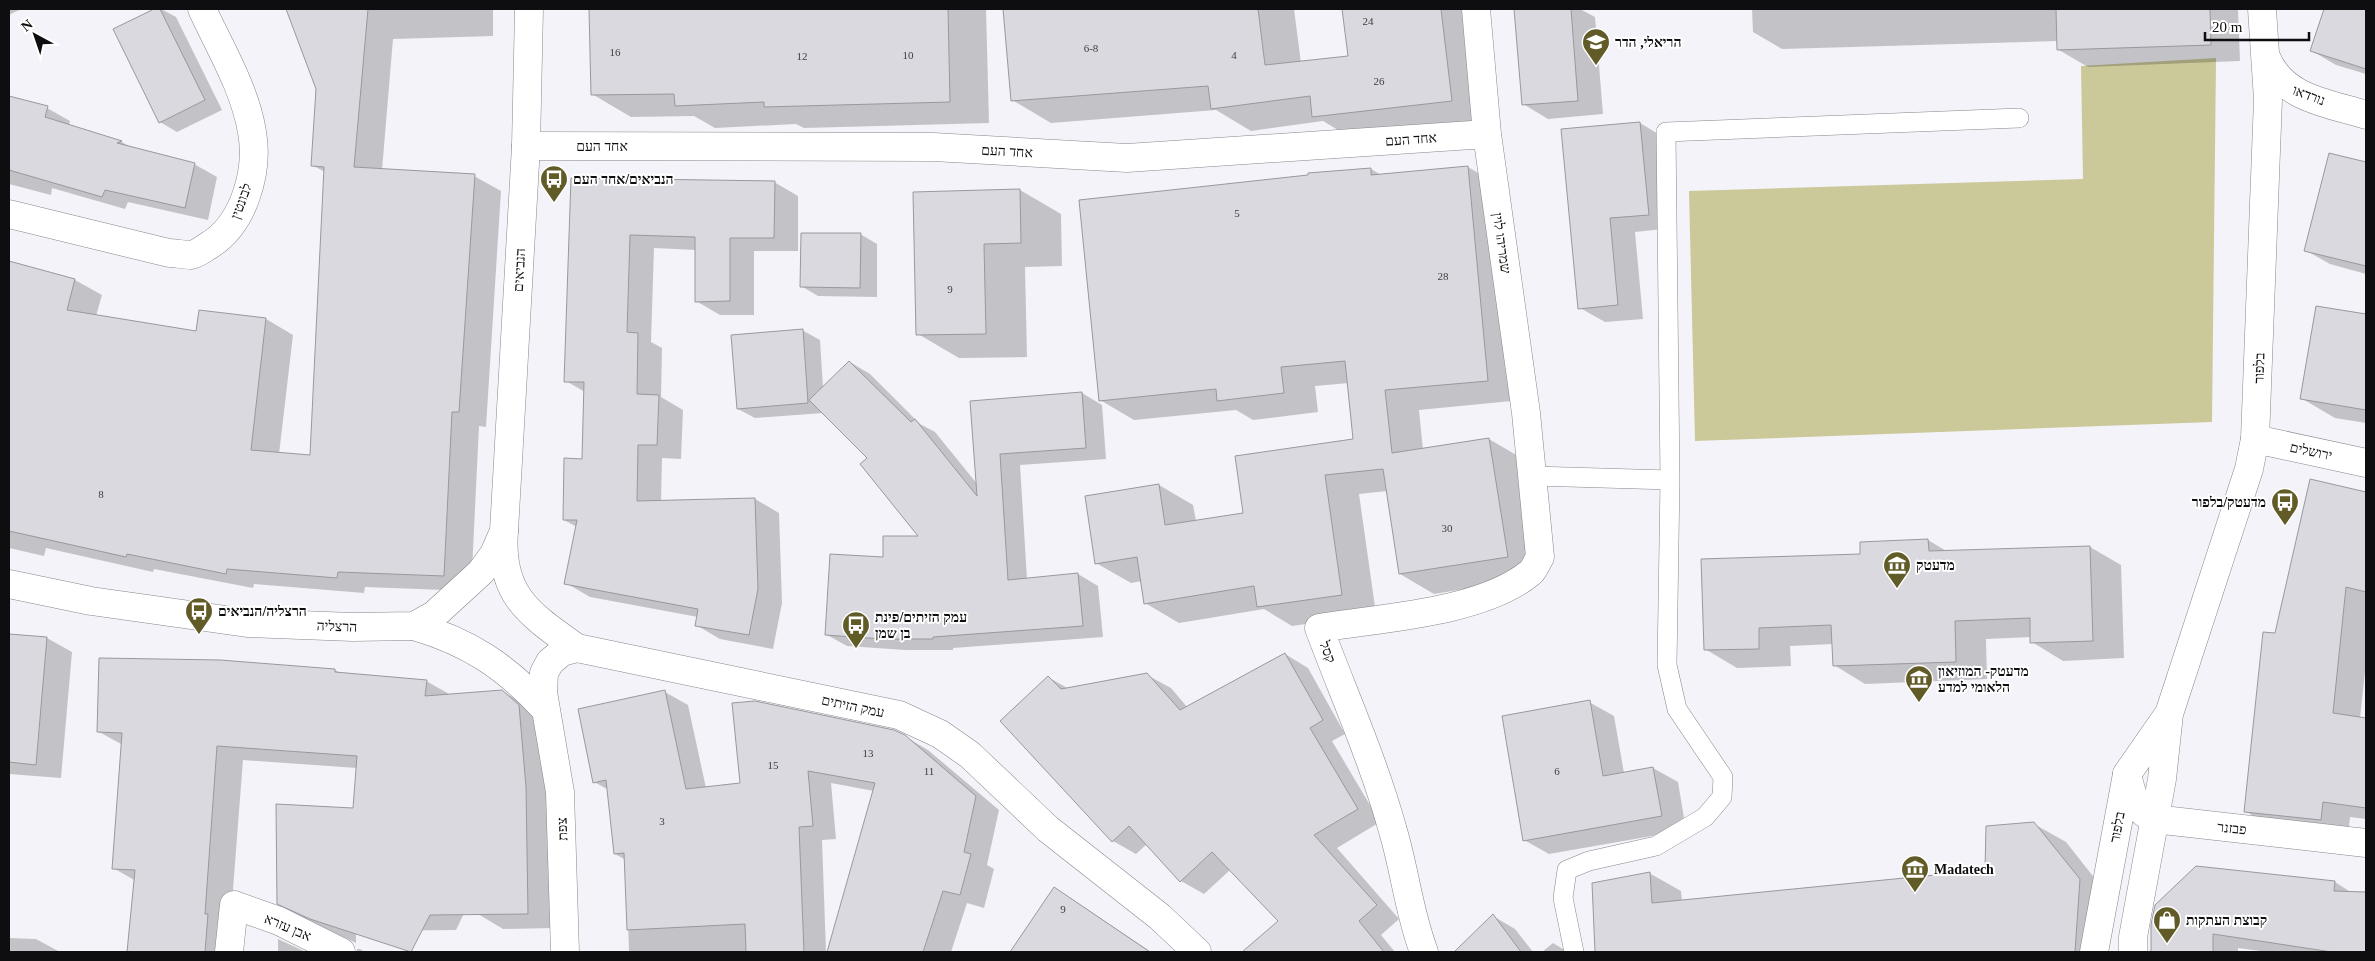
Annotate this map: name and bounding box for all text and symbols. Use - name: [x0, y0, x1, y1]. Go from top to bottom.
- north arrow: [10, 10, 60, 60]
- scale bar: [2205, 10, 2309, 42]
- house number: 24: [1363, 15, 1374, 27]
- text: N: [18, 16, 36, 34]
- text: 20 m: [2212, 19, 2243, 35]
- school or university icon: הריאלי, הדר: [1581, 27, 1611, 66]
- place label: הריאלי, הדר: [1615, 35, 1681, 50]
- house number: 6-8: [1084, 42, 1099, 54]
- house number: 16: [610, 46, 621, 58]
- house number: 10: [903, 49, 914, 61]
- house number: 4: [1231, 49, 1237, 61]
- house number: 12: [797, 50, 808, 62]
- house number: 26: [1374, 75, 1385, 87]
- street label: נורדאו: [2290, 82, 2327, 109]
- street label: אחד העם: [1385, 130, 1437, 149]
- street label: אחד העם: [576, 139, 628, 154]
- street label: אחד העם: [981, 143, 1033, 160]
- bus stop icon: הנביאים/אחד העם: [539, 164, 569, 203]
- place label: הנביאים/אחד העם: [573, 172, 674, 187]
- street label: לבונטין: [228, 181, 255, 221]
- house number: 5: [1234, 207, 1240, 219]
- street label: שמריהו לוין: [1490, 212, 1513, 275]
- street label: הנביאים: [511, 248, 528, 292]
- house number: 28: [1438, 270, 1449, 282]
- house number: 9: [947, 283, 953, 295]
- street label: בלפור: [2251, 352, 2268, 384]
- street label: ירושלים: [2288, 440, 2333, 463]
- bus stop icon: מדעטק/בלפור: [2270, 487, 2300, 526]
- house number: 8: [98, 488, 104, 500]
- place label: מדעטק/בלפור: [2192, 495, 2266, 510]
- house number: 30: [1442, 522, 1453, 534]
- museum icon: מדעטק: [1882, 550, 1912, 589]
- place label: מדעטק: [1916, 558, 1955, 573]
- bus stop icon: הרצליה/הנביאים: [184, 596, 214, 635]
- place label: הרצליה/הנביאים: [218, 604, 307, 619]
- bus stop icon: עמק הזיתים/פינת בן שמן: [841, 610, 871, 649]
- place label: עמק הזיתים/פינת בן שמן: [875, 610, 967, 641]
- street label: הרצליה: [316, 618, 358, 635]
- street label: קסל: [1316, 638, 1338, 665]
- museum icon: מדעטק- המוזיאון הלאומי למדע: [1904, 664, 1934, 703]
- place label: מדעטק- המוזיאון הלאומי למדע: [1938, 664, 2029, 695]
- street label: עמק הזיתים: [820, 693, 886, 720]
- house number: 13: [863, 747, 874, 759]
- house number: 15: [768, 759, 779, 771]
- house number: 11: [924, 765, 934, 777]
- house number: 6: [1554, 765, 1560, 777]
- street label: בלפור: [2107, 810, 2128, 844]
- house number: 3: [659, 815, 665, 827]
- street label: צפת: [555, 817, 570, 841]
- street label: פבזנר: [2217, 820, 2247, 837]
- museum icon: Madatech: [1900, 854, 1930, 893]
- place label: Madatech: [1934, 862, 1994, 877]
- house number: 9: [1060, 903, 1066, 915]
- shop icon: קבוצת העתקות: [2152, 905, 2182, 944]
- street label: אבן עזרא: [262, 911, 313, 944]
- place label: קבוצת העתקות: [2186, 913, 2267, 928]

